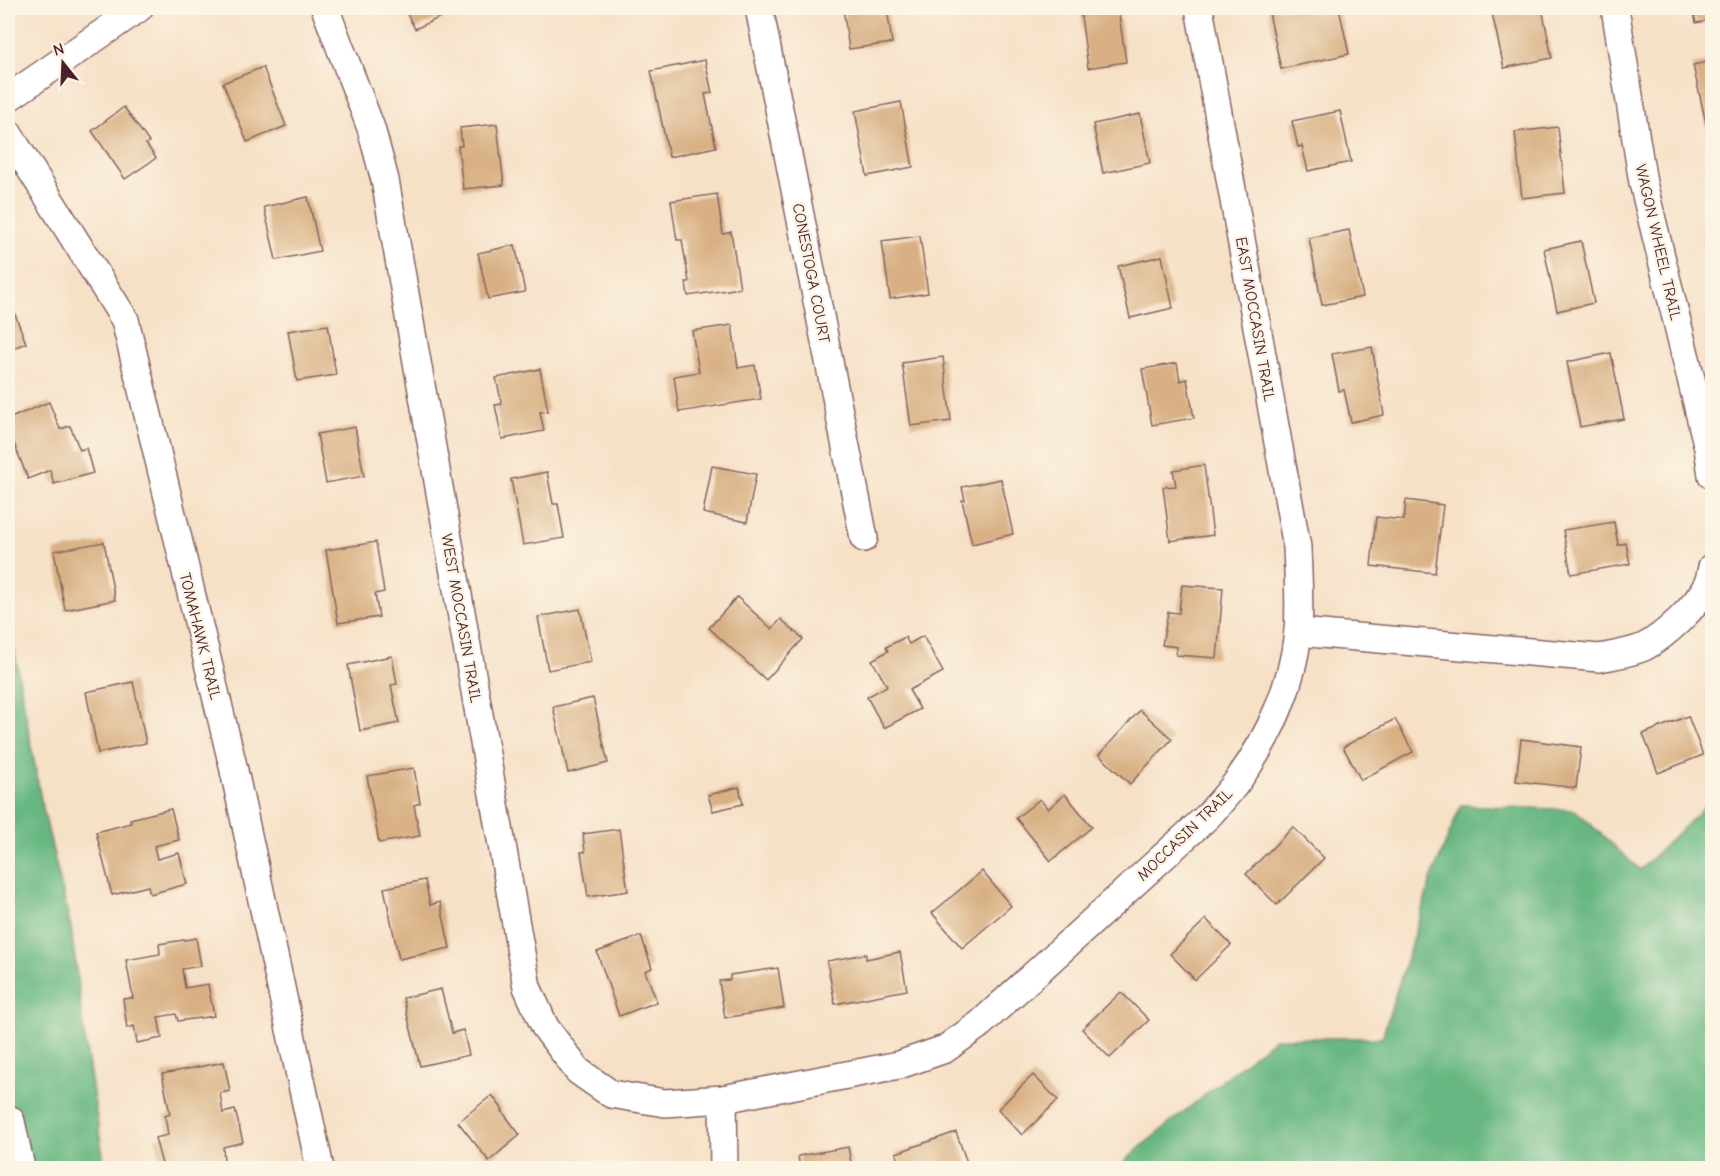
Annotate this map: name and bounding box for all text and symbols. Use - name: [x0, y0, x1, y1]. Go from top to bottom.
- north arrow: [33, 33, 93, 93]
- text: N: [51, 40, 66, 60]
- street label: WAGON WHEEL TRAIL: [1631, 163, 1685, 322]
- street label: CONESTOGA COURT: [789, 202, 834, 345]
- street label: EAST MOCCASIN TRAIL: [1232, 236, 1278, 403]
- street label: WEST MOCCASIN TRAIL: [437, 532, 485, 704]
- street label: TOMAHAWK TRAIL: [176, 571, 225, 702]
- street label: MOCCASIN TRAIL: [1133, 785, 1236, 885]

